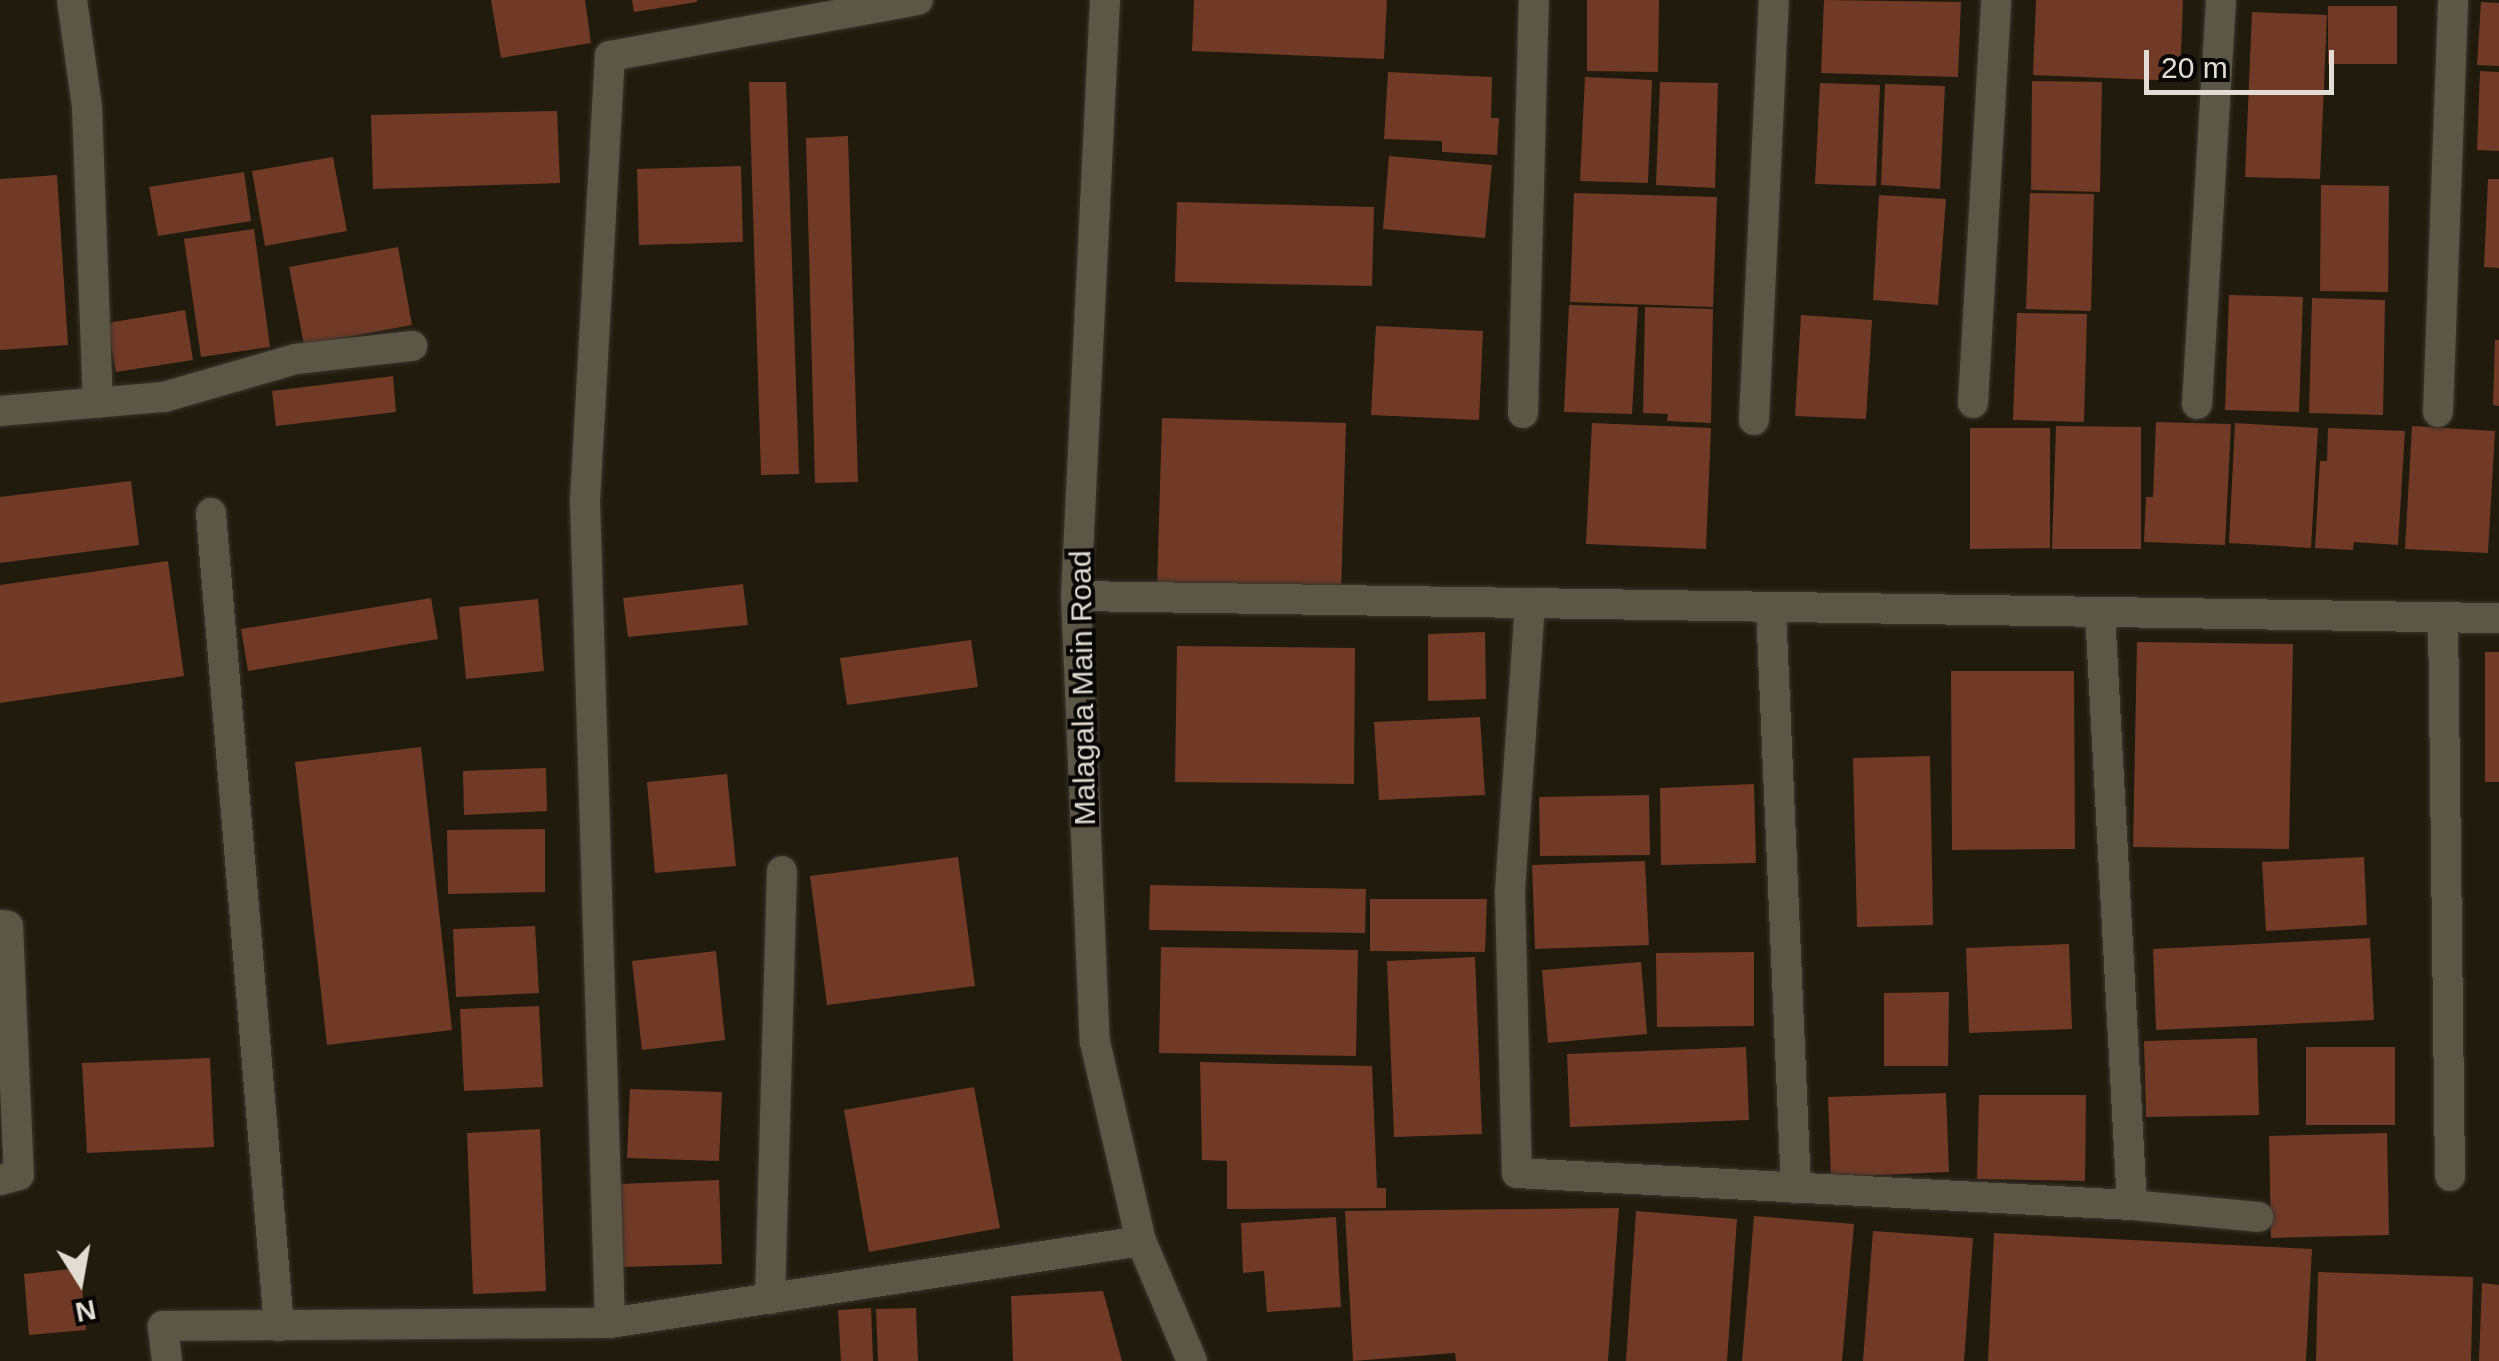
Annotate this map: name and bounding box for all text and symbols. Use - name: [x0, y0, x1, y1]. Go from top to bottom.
- scale bar: [2149, 30, 2339, 92]
- text: 20 m: [2161, 51, 2228, 84]
- street label: Malagala Main Road: [1063, 550, 1103, 826]
- north arrow: [30, 1231, 130, 1331]
- text: N: [73, 1294, 99, 1328]

